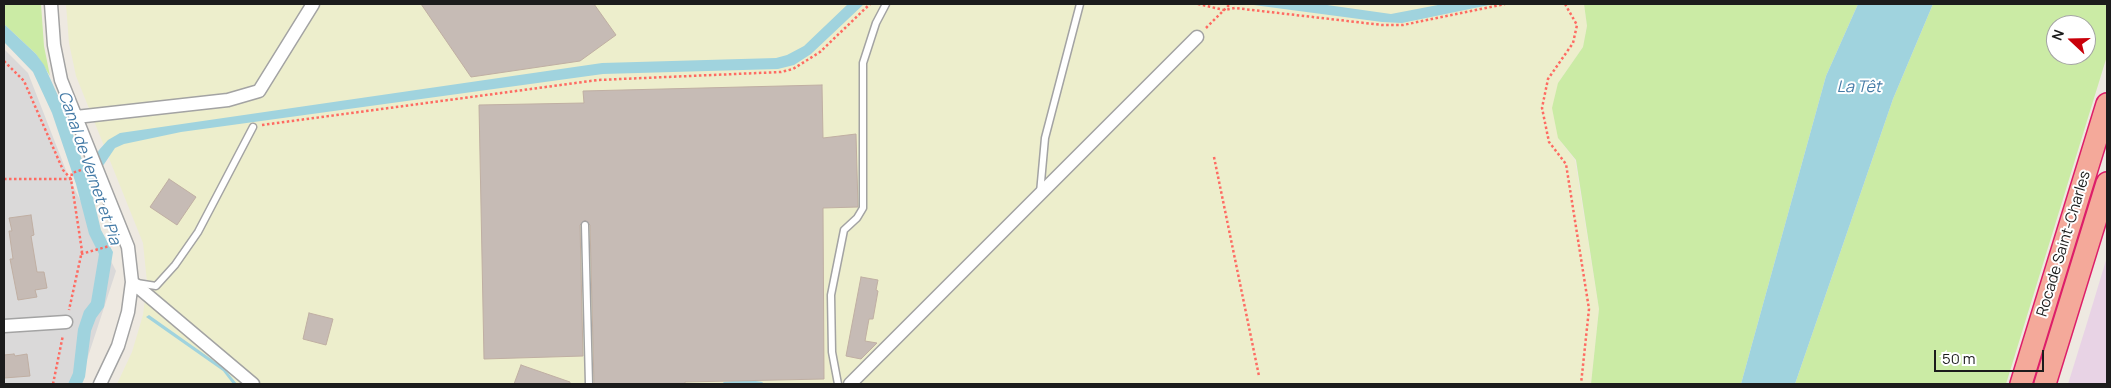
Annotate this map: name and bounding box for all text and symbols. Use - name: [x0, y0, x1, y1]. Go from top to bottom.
- north arrow: [2046, 15, 2096, 65]
- text: N: [2047, 27, 2068, 43]
- water label: La Têt: [1837, 78, 1881, 98]
- water label: Canal de Vernet et Pia: [54, 89, 124, 247]
- street label: Rocade Saint-Charles: [2033, 169, 2095, 319]
- scale bar: [1936, 340, 2046, 372]
- text: 50 m: [1942, 348, 1976, 369]

